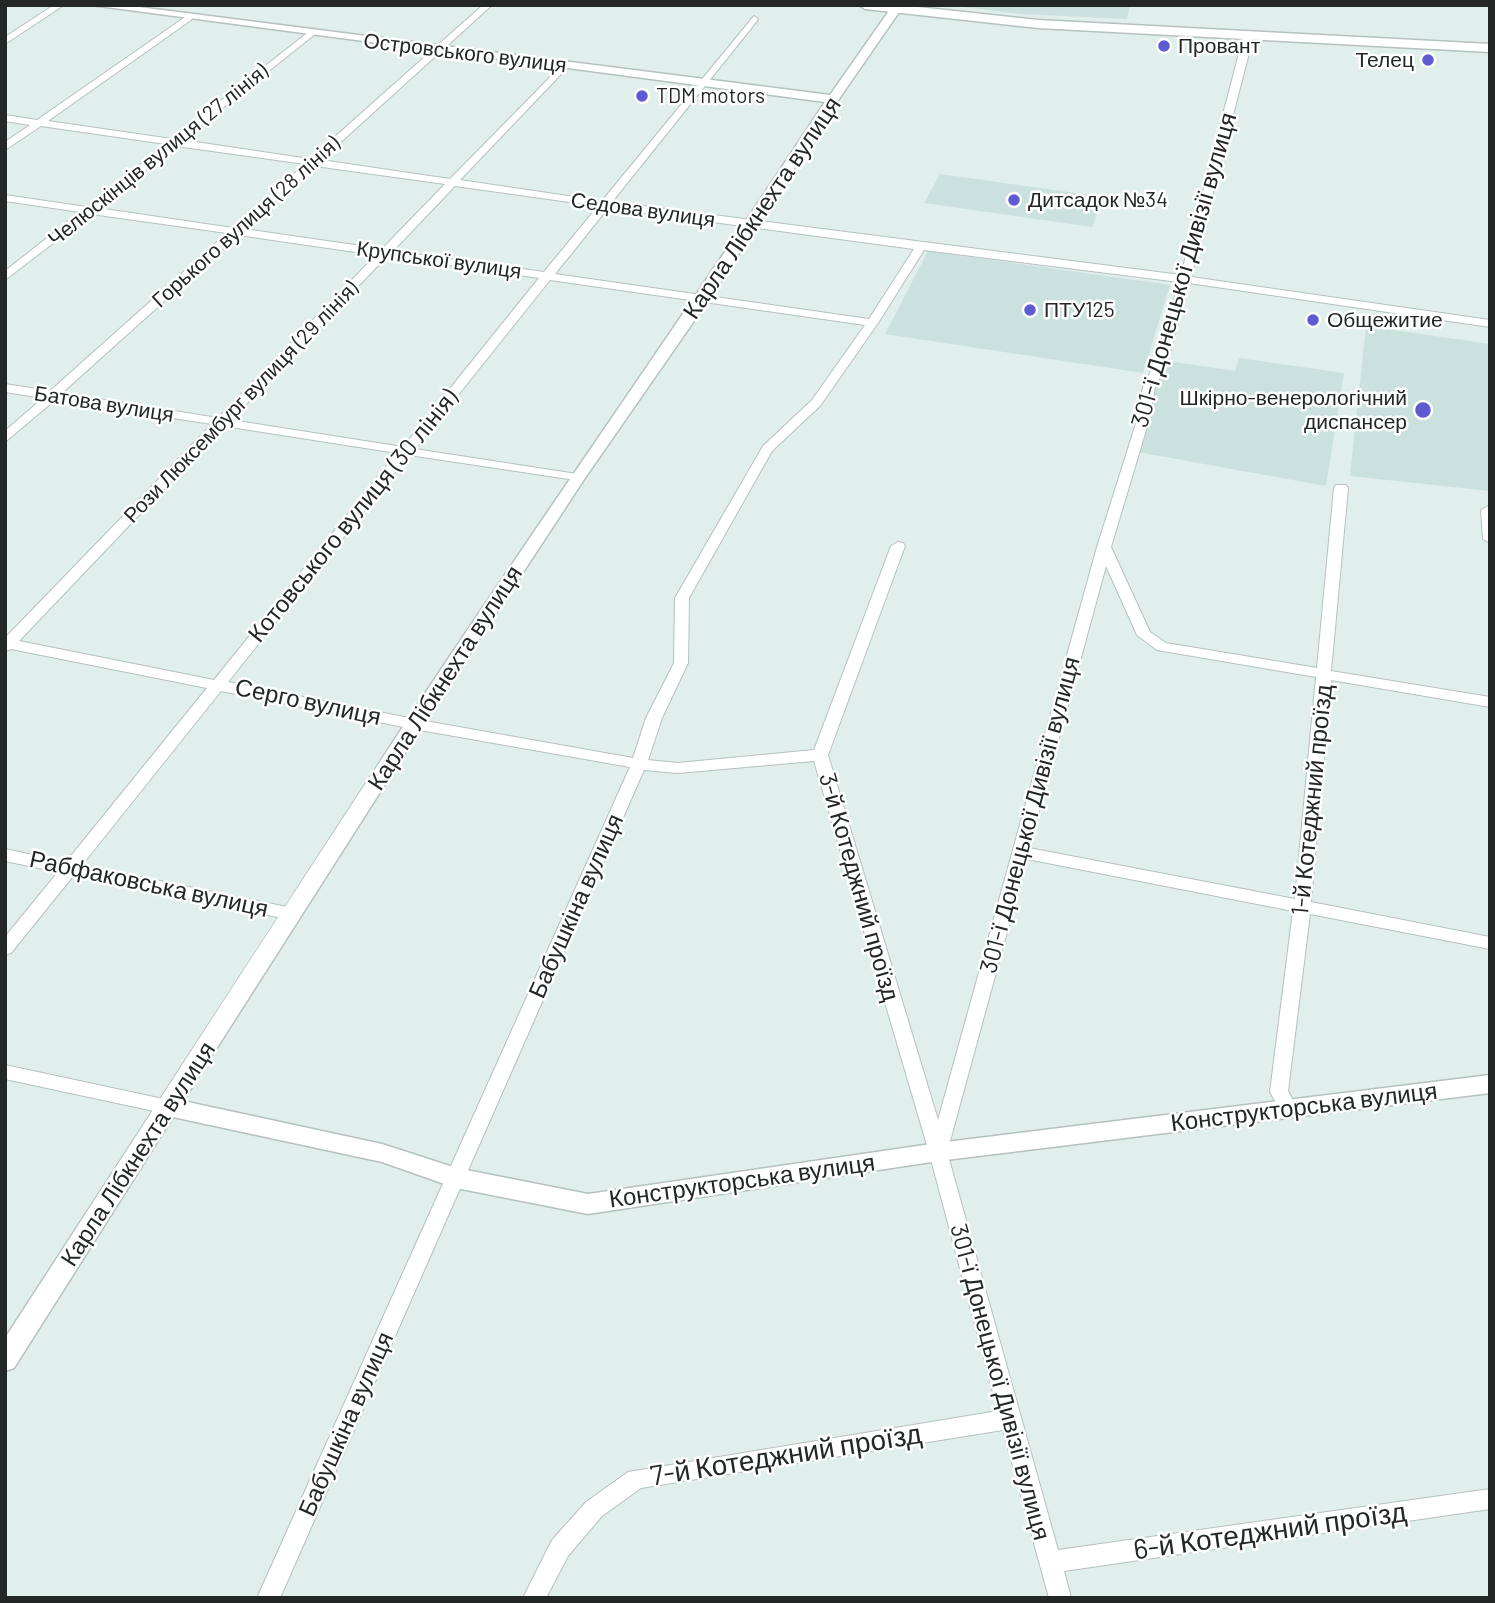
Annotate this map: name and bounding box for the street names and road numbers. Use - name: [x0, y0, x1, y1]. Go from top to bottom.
- street label: Островського вулиця: [362, 28, 568, 78]
- street label: Челюскінців вулиця (27 лiнiя): [43, 58, 273, 252]
- street label: Карла Лібкнехта вулиця: [677, 91, 847, 325]
- street label: 301-ї Донецької Дивізії вулиця: [1125, 109, 1243, 431]
- street label: Горького вулиця (28 лiнiя): [147, 131, 345, 313]
- street label: Седова вулиця: [569, 187, 717, 233]
- street label: Крупської вулиця: [355, 236, 523, 284]
- street label: Рози Люксембург вулиця (29 лiнiя): [119, 276, 363, 528]
- street label: Батова вулиця: [32, 381, 176, 427]
- street label: Котовського вулиця (30 лiнiя): [242, 384, 464, 648]
- street label: Карла Лібкнехта вулиця: [362, 560, 528, 796]
- street label: 301-ї Донецької Дивізії вулиця: [974, 654, 1086, 976]
- street label: Серго вулиця: [233, 673, 383, 731]
- street label: 1-й Котеджний проїзд: [1286, 683, 1338, 917]
- street label: 3-й Котеджний проїзд: [813, 770, 905, 1004]
- street label: Бабушкіна вулиця: [522, 809, 630, 1003]
- street label: Рабфаковська вулиця: [27, 845, 271, 923]
- street label: Карла Лібкнехта вулиця: [55, 1036, 221, 1272]
- street label: Конструкторська вулиця: [1169, 1076, 1439, 1138]
- street label: Конструкторська вулиця: [607, 1148, 877, 1214]
- street label: 301-ї Донецької Дивізії вулиця: [944, 1221, 1056, 1543]
- street label: Бабушкіна вулиця: [292, 1327, 400, 1521]
- street label: 7-й Котеджний проїзд: [648, 1417, 924, 1493]
- street label: 6-й Котеджний проїзд: [1131, 1495, 1409, 1567]

